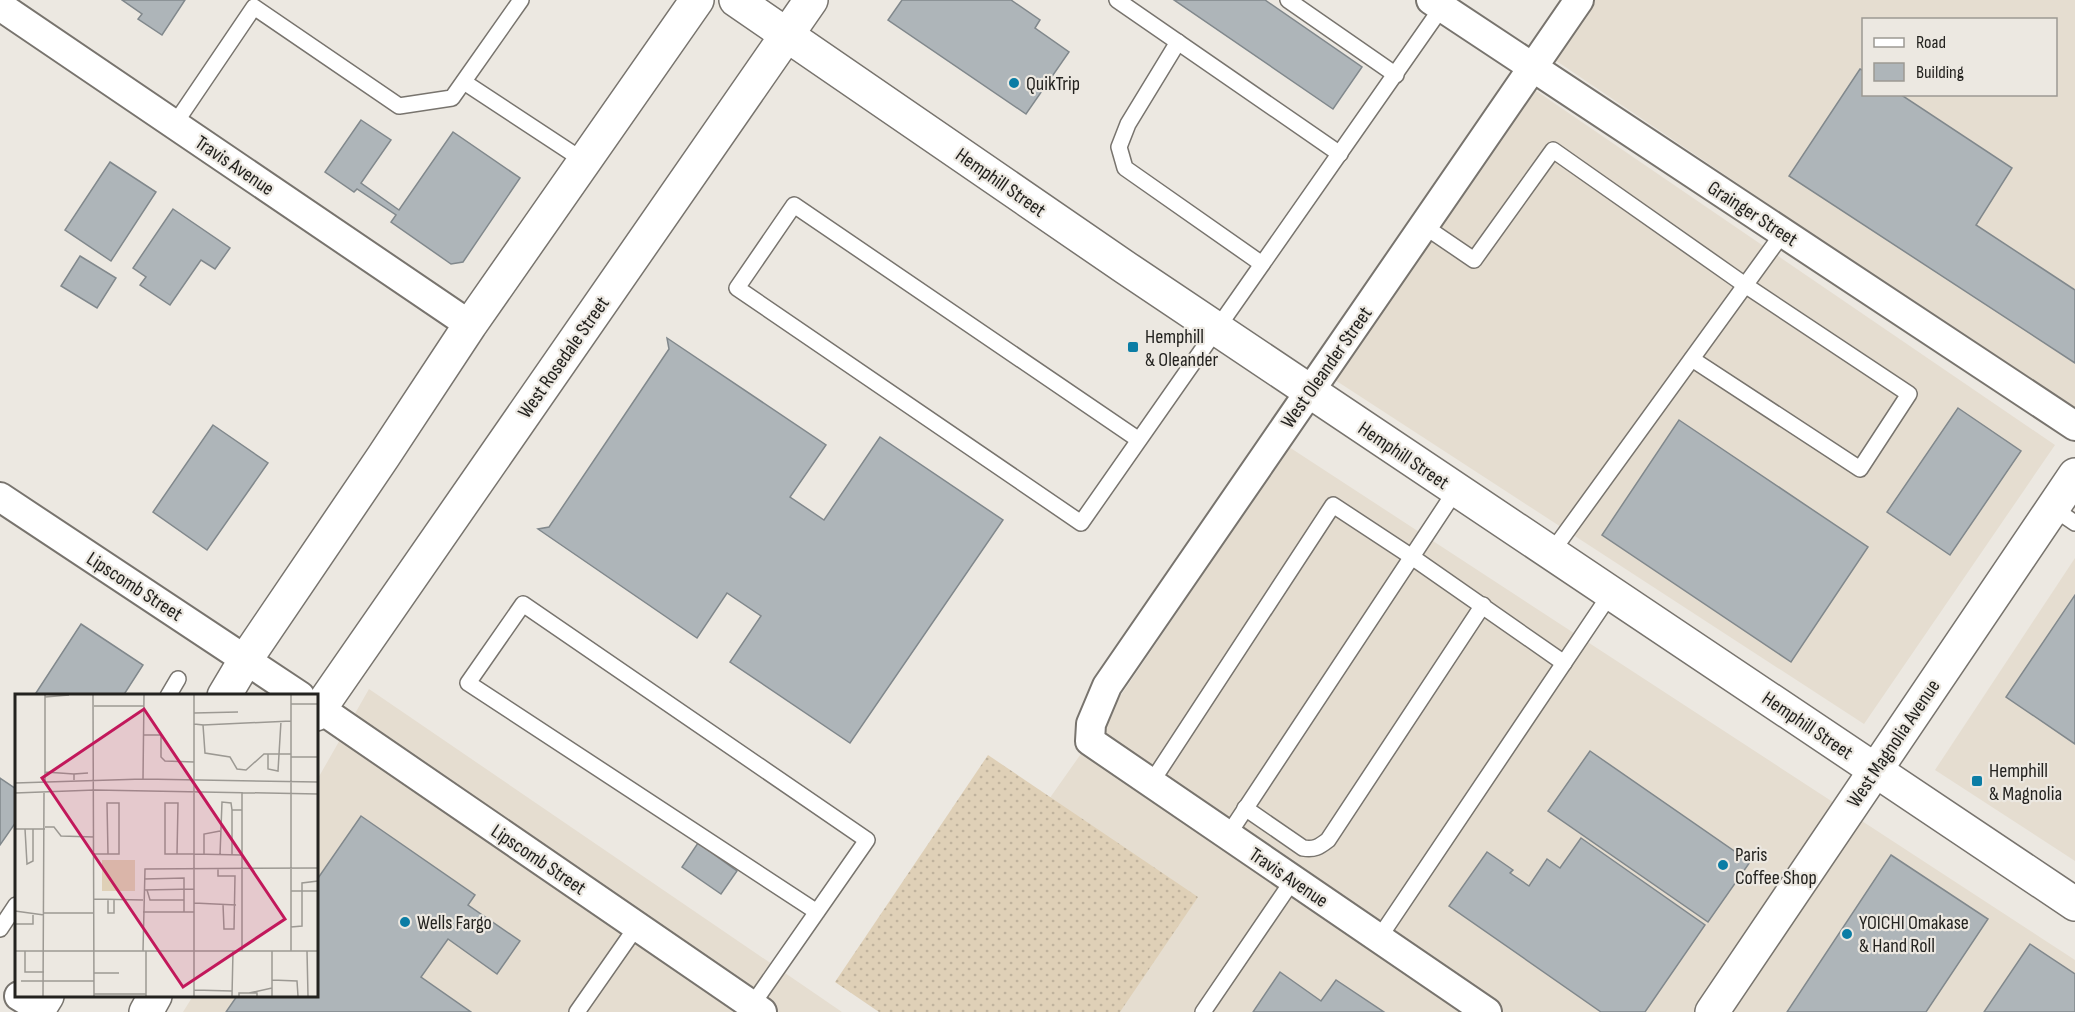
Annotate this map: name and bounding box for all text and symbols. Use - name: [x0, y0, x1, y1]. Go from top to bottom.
- legend: [1862, 18, 2057, 96]
- text: Road: [1916, 32, 1946, 53]
- text: Building: [1916, 62, 1964, 83]
- place label: QuikTrip: [1026, 72, 1080, 96]
- marker: QuikTrip: [1007, 76, 1021, 90]
- street label: Travis Avenue: [190, 131, 279, 201]
- street label: Hemphill Street: [951, 143, 1050, 223]
- street label: Grainger Street: [1703, 176, 1802, 252]
- street label: West Rosedale Street: [513, 292, 615, 423]
- street label: West Oleander Street: [1276, 302, 1378, 433]
- place label: Hemphill & Oleander: [1145, 325, 1219, 372]
- marker: Hemphill & Oleander: [1126, 340, 1140, 354]
- street label: Hemphill Street: [1353, 417, 1453, 495]
- street label: Lipscomb Street: [82, 547, 187, 627]
- street label: West Magnolia Avenue: [1842, 675, 1946, 812]
- street label: Hemphill Street: [1757, 687, 1857, 765]
- inset map: [15, 694, 318, 997]
- place label: Hemphill & Magnolia: [1989, 759, 2062, 806]
- marker: Hemphill & Magnolia: [1970, 774, 1984, 788]
- street label: Lipscomb Street: [486, 819, 590, 900]
- street label: Travis Avenue: [1244, 843, 1333, 913]
- place label: Paris Coffee Shop: [1735, 843, 1817, 890]
- marker: Paris Coffee Shop: [1716, 858, 1730, 872]
- place label: Wells Fargo: [417, 911, 492, 935]
- place label: YOICHI Omakase & Hand Roll: [1859, 911, 1969, 958]
- marker: Wells Fargo: [398, 915, 412, 929]
- marker: YOICHI Omakase & Hand Roll: [1840, 927, 1854, 941]

